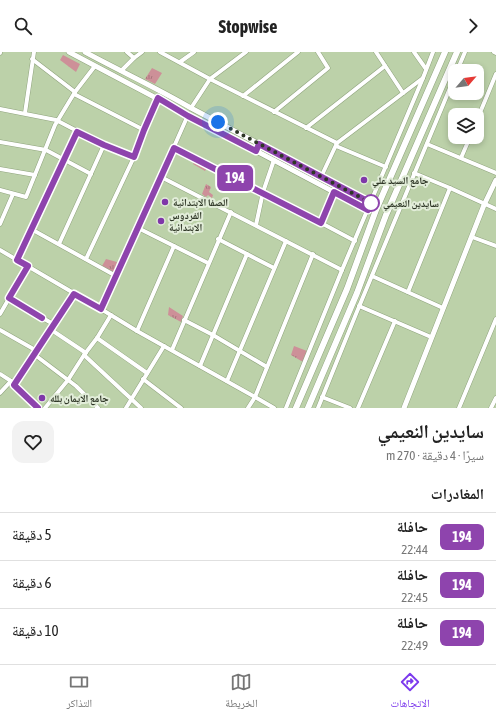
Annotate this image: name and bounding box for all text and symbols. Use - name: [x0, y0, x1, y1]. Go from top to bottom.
- icon: search: [12, 15, 34, 37]
- icon: forward: [462, 15, 484, 37]
- text: Stopwise: [219, 16, 277, 37]
- north arrow: [448, 64, 484, 100]
- map controls: [448, 64, 484, 144]
- button: layers: [448, 108, 484, 144]
- your location: [208, 112, 228, 132]
- line badge: 194: [212, 165, 258, 191]
- text: 194: [225, 170, 245, 186]
- marker: جامع السيد علي: [359, 175, 369, 185]
- place label: جامع السيد علي: [372, 175, 429, 188]
- marker: سايدين النعيمي: [362, 194, 380, 212]
- marker: الصفا الابتدائية: [160, 197, 170, 207]
- place label: الصفا الابتدائية: [173, 197, 228, 208]
- place label: سايدين النعيمي: [383, 198, 439, 211]
- place label: الفردوس الابتدائية: [169, 210, 203, 233]
- marker: الفردوس الابتدائية: [156, 216, 166, 226]
- marker: جامع الايمان بلله: [37, 393, 47, 403]
- place label: جامع الايمان بلله: [50, 393, 109, 406]
- text: سايدين النعيمي: [378, 420, 484, 442]
- button: heart: [12, 421, 54, 463]
- text: سيرًا · 4 دقيقة · 270 m: [386, 448, 484, 463]
- text: المغادرات: [431, 485, 484, 502]
- text: حافلة: [397, 518, 428, 535]
- text: 5 دقيقة: [12, 526, 52, 543]
- text: 194: [452, 529, 472, 545]
- text: 22:44: [401, 542, 428, 557]
- text: حافلة: [397, 566, 428, 583]
- text: 6 دقيقة: [12, 574, 52, 591]
- text: 194: [452, 577, 472, 593]
- text: 22:45: [401, 590, 428, 605]
- text: حافلة: [397, 614, 428, 631]
- text: 10 دقيقة: [12, 622, 59, 639]
- text: 194: [452, 625, 472, 641]
- text: 22:49: [401, 638, 428, 653]
- tab: التذاكر: [66, 671, 92, 714]
- tab: الخريطة: [225, 671, 258, 714]
- tab: الاتجاهات: [390, 671, 430, 714]

